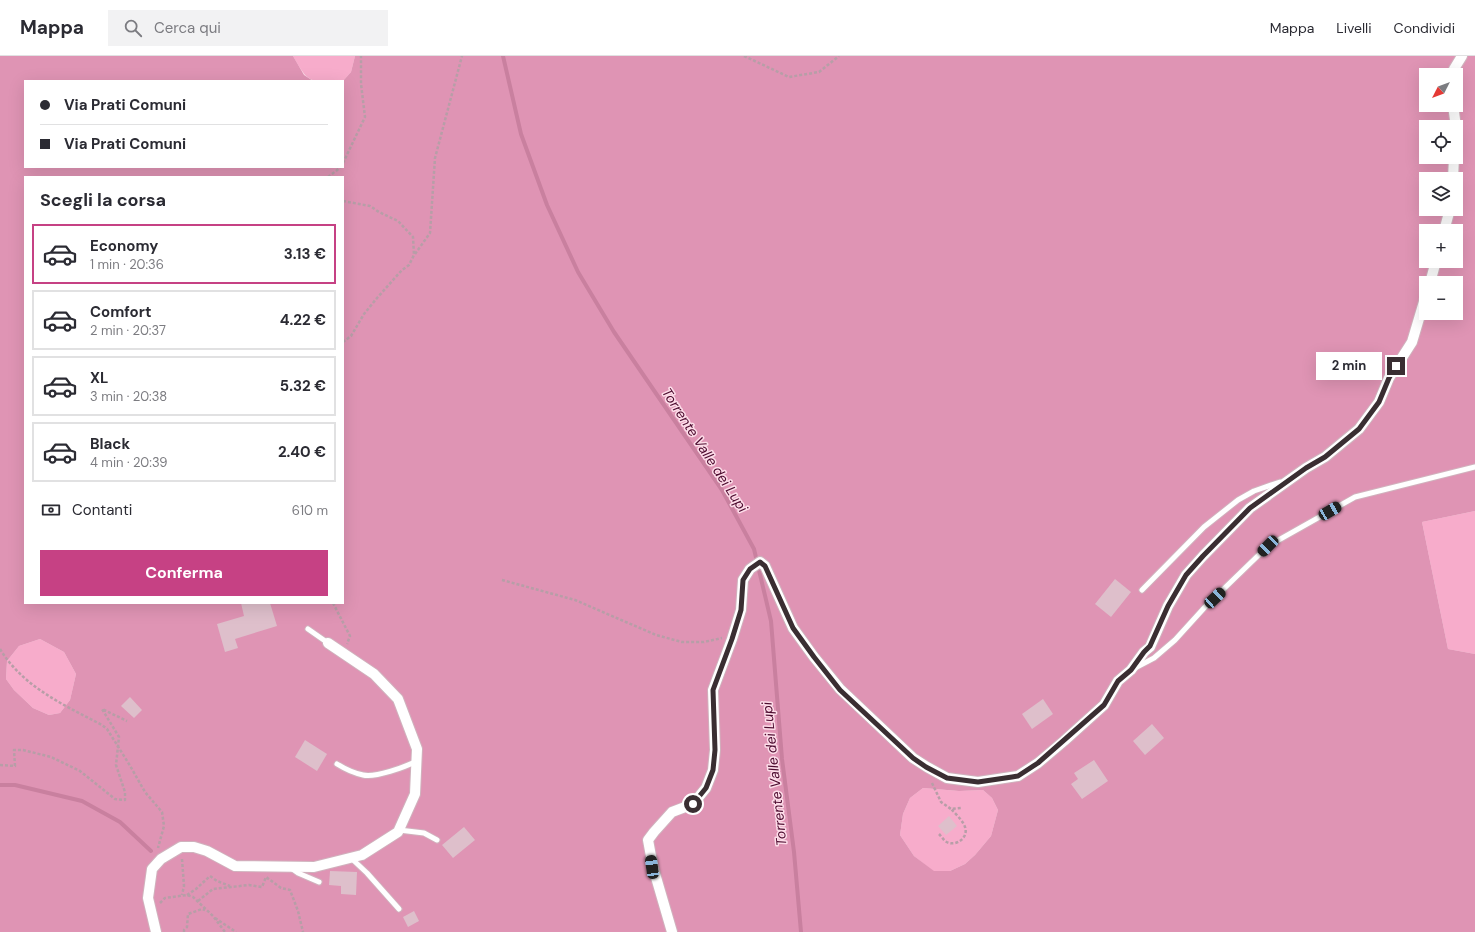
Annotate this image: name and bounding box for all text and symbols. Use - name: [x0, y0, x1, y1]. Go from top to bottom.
- search box: [108, 10, 388, 46]
- text: Mappa: [20, 15, 84, 40]
- icon: search: [122, 17, 144, 39]
- text: Cerca qui: [154, 18, 221, 38]
- text: Mappa: [1270, 19, 1314, 37]
- text: Livelli: [1336, 19, 1372, 37]
- text: Condividi: [1394, 19, 1455, 37]
- north arrow: [1419, 68, 1463, 112]
- map controls: [1419, 68, 1463, 320]
- text: Via Prati Comuni: [64, 95, 186, 115]
- button: locate: [1419, 120, 1463, 164]
- text: Via Prati Comuni: [64, 134, 186, 154]
- button: layers: [1419, 172, 1463, 216]
- text: Scegli la corsa: [40, 188, 166, 212]
- button: +: [1419, 224, 1463, 268]
- icon: car: [42, 236, 78, 272]
- text: Economy: [90, 236, 158, 256]
- text: 3.13 €: [284, 244, 326, 264]
- text: 1 min · 20:36: [90, 256, 164, 273]
- button: −: [1419, 276, 1463, 320]
- icon: car: [42, 302, 78, 338]
- text: Comfort: [90, 302, 151, 322]
- text: 4.22 €: [280, 310, 326, 330]
- text: 2 min · 20:37: [90, 322, 166, 339]
- callout: 2 min: [1316, 352, 1382, 380]
- text: 2 min: [1332, 357, 1366, 374]
- route end: [1387, 357, 1405, 375]
- icon: car: [42, 368, 78, 404]
- text: XL: [90, 368, 108, 388]
- text: 5.32 €: [280, 376, 326, 396]
- water label: Torrente Valle dei Lupi: [658, 384, 752, 516]
- text: 3 min · 20:38: [90, 388, 167, 405]
- icon: car: [42, 434, 78, 470]
- text: Black: [90, 434, 130, 454]
- text: 2.40 €: [278, 442, 326, 462]
- text: 4 min · 20:39: [90, 454, 167, 471]
- icon: cash: [40, 499, 62, 521]
- text: Contanti: [72, 500, 132, 520]
- car: [1317, 500, 1343, 522]
- text: 610 m: [292, 502, 328, 519]
- car: [1255, 533, 1281, 559]
- button: Conferma: [40, 550, 328, 596]
- car: [1202, 585, 1228, 611]
- water label: Torrente Valle dei Lupi: [757, 700, 791, 847]
- route start: [684, 795, 702, 813]
- car: [644, 854, 660, 880]

